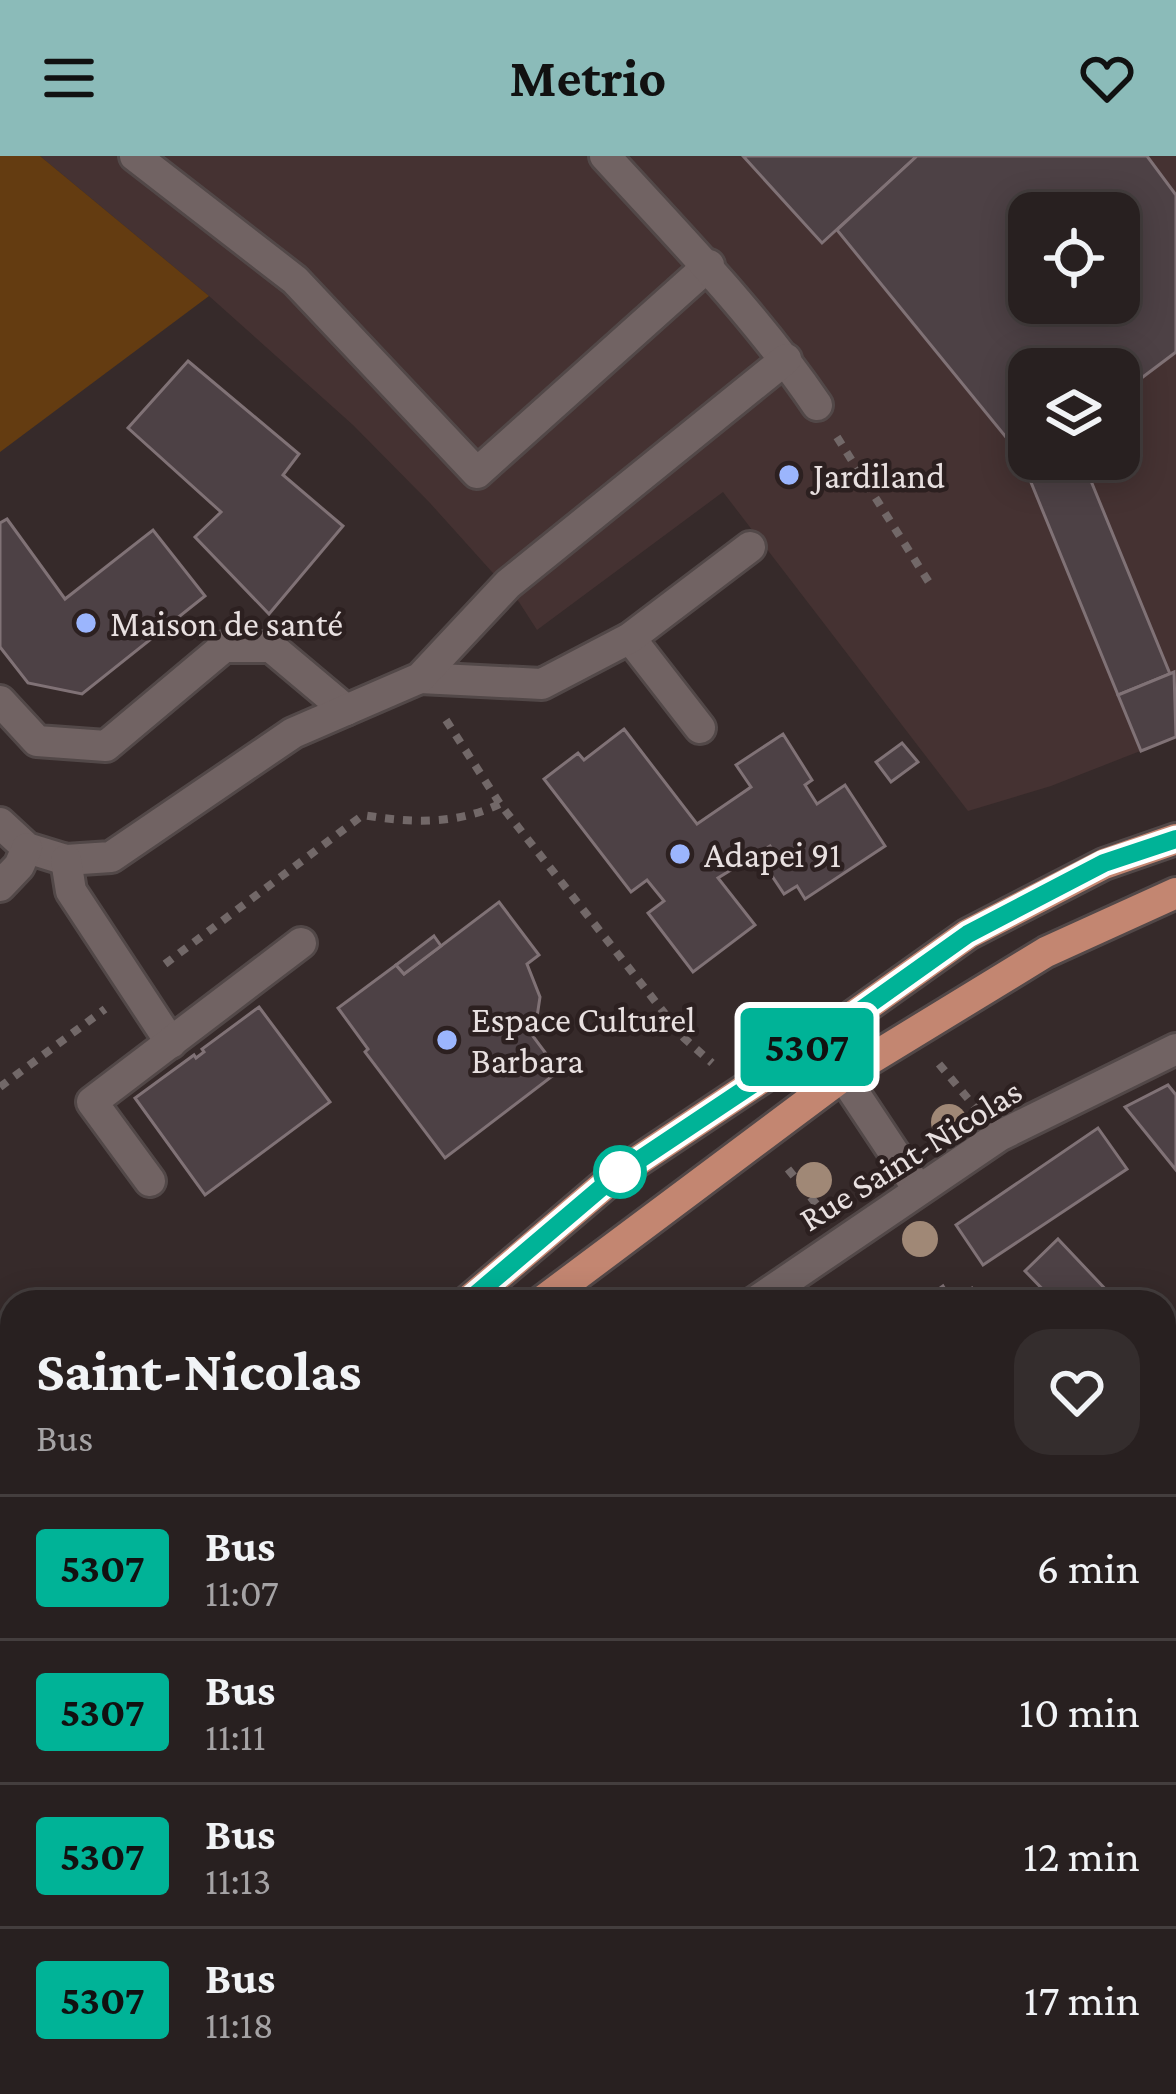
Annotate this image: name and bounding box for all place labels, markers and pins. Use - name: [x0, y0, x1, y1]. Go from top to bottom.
- place label: Jardiland: [810, 456, 945, 496]
- marker: Jardiland: [776, 462, 802, 488]
- place label: Maison de santé: [110, 604, 343, 644]
- marker: Maison de santé: [73, 610, 99, 636]
- place label: Adapei 91: [704, 835, 841, 875]
- marker: Adapei 91: [667, 841, 693, 867]
- place label: Espace Culturel Barbara: [471, 1000, 695, 1081]
- marker: Espace Culturel Barbara: [434, 1027, 460, 1053]
- unlabelled marker: [595, 1147, 645, 1197]

